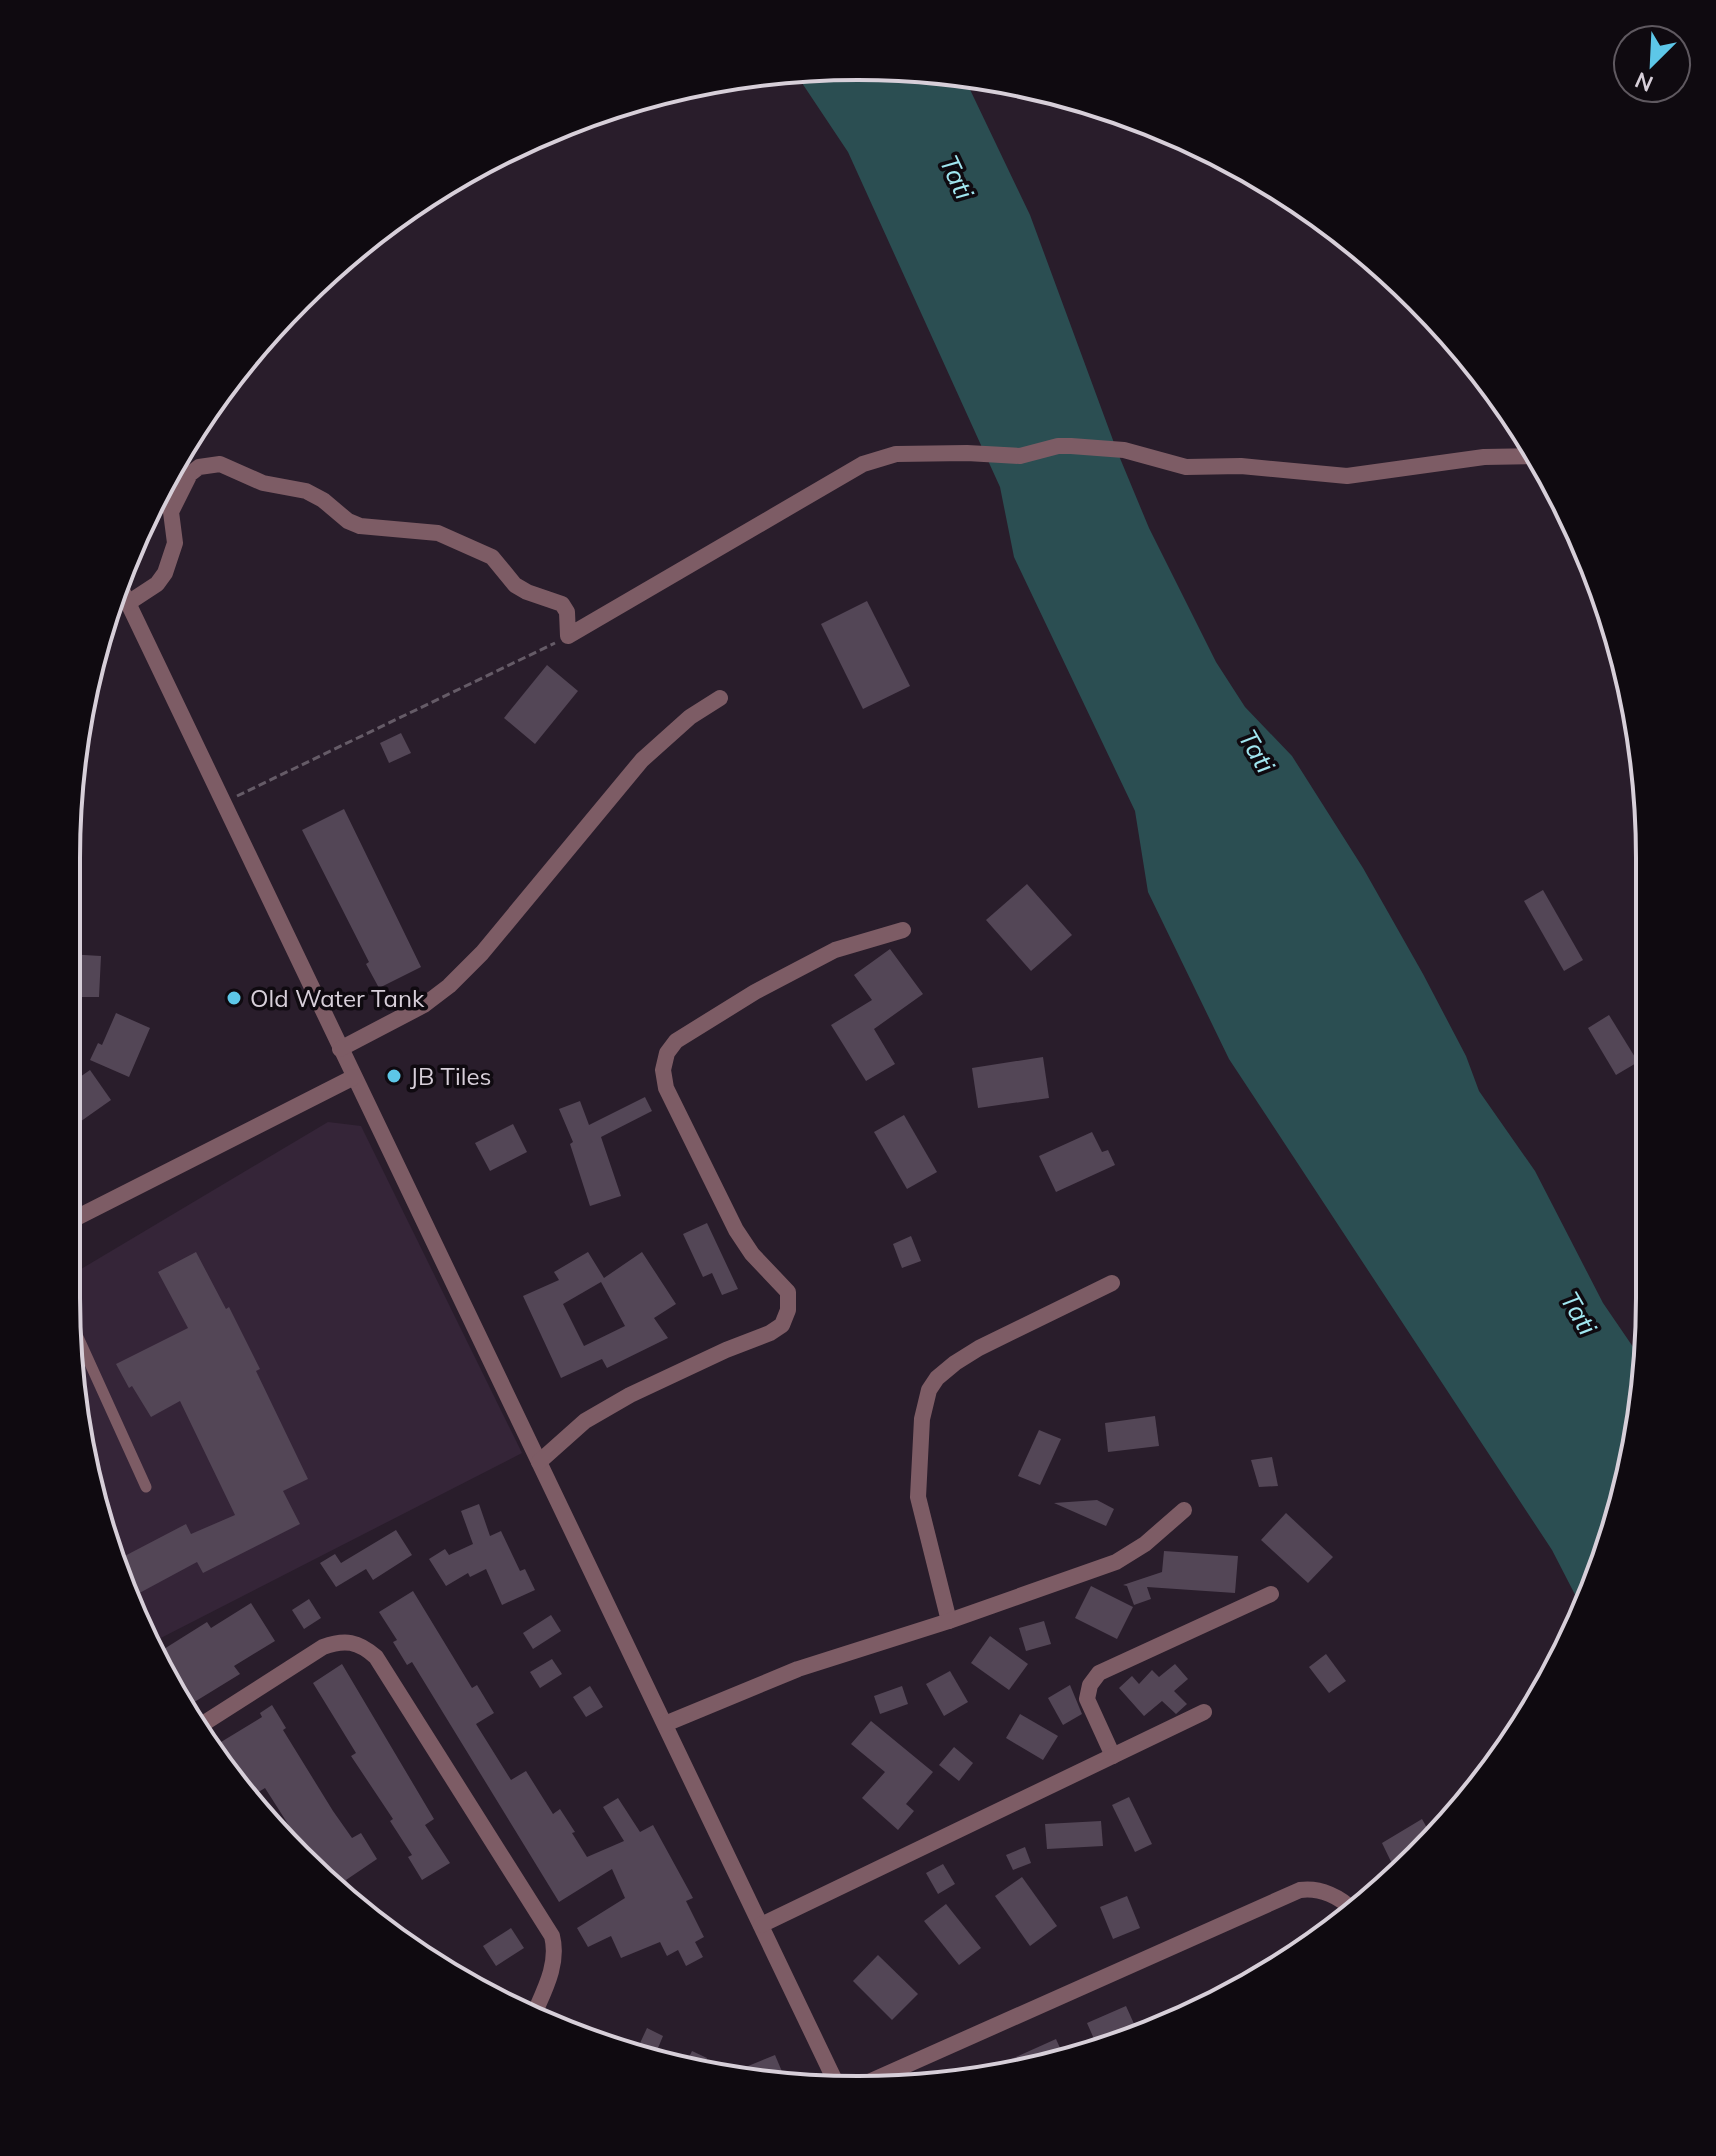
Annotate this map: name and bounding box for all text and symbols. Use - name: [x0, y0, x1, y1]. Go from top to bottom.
- north arrow: [1612, 24, 1692, 104]
- text: N: [1631, 66, 1657, 98]
- water label: Tati: [933, 150, 982, 205]
- water label: Tati: [1232, 723, 1283, 779]
- place label: Old Water Tank: [250, 983, 425, 1013]
- marker: Old Water Tank: [225, 989, 243, 1007]
- place label: JB Tiles: [410, 1061, 491, 1091]
- marker: JB Tiles: [385, 1067, 403, 1085]
- water label: Tati: [1554, 1285, 1605, 1341]

